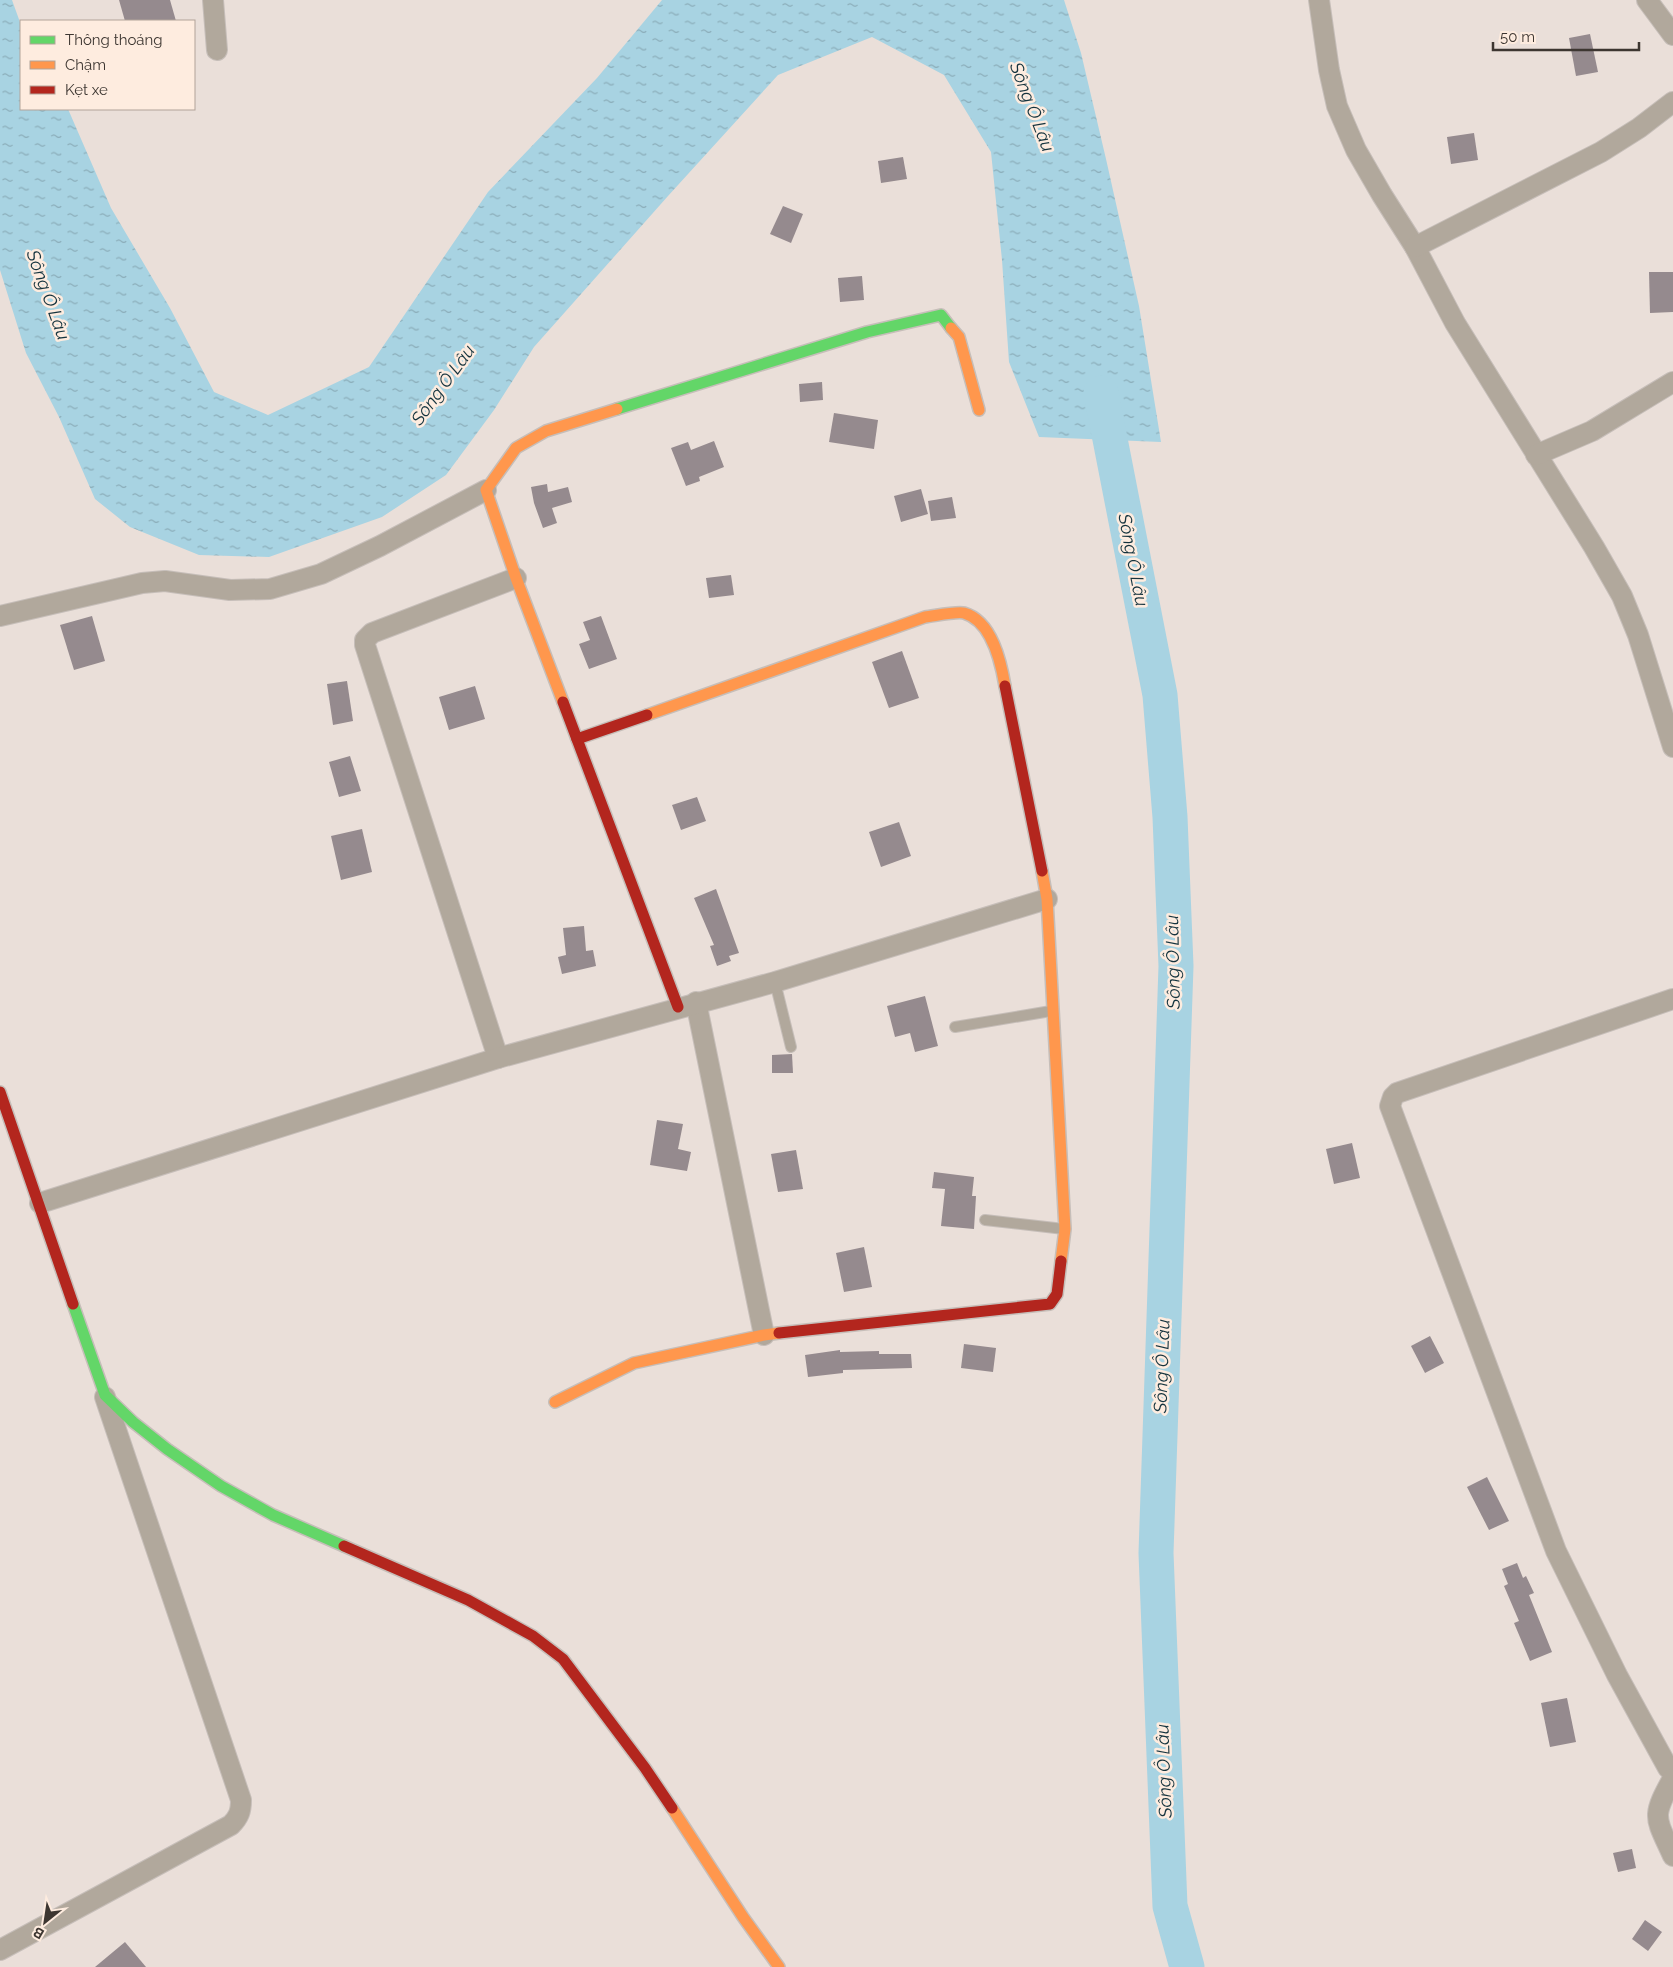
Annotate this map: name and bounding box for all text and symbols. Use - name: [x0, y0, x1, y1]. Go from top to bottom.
- legend: [20, 20, 195, 110]
- scale bar: [1493, 20, 1639, 52]
- text: 50 m: [1500, 28, 1535, 46]
- text: Thông thoáng: [65, 31, 163, 49]
- text: Chậm: [65, 56, 106, 74]
- water label: Sông Ô Lâu: [1005, 58, 1059, 155]
- text: Kẹt xe: [65, 81, 108, 99]
- water label: Sông Ô Lâu: [22, 246, 74, 343]
- water label: Sông Ô Lâu: [406, 340, 479, 430]
- water label: Sông Ô Lâu: [1114, 511, 1153, 608]
- water label: Sông Ô Lâu: [1161, 915, 1184, 1010]
- water label: Sông Ô Lâu: [1149, 1319, 1174, 1414]
- water label: Sông Ô Lâu: [1151, 1724, 1176, 1819]
- north arrow: [20, 1897, 70, 1947]
- text: B: [30, 1924, 47, 1943]

